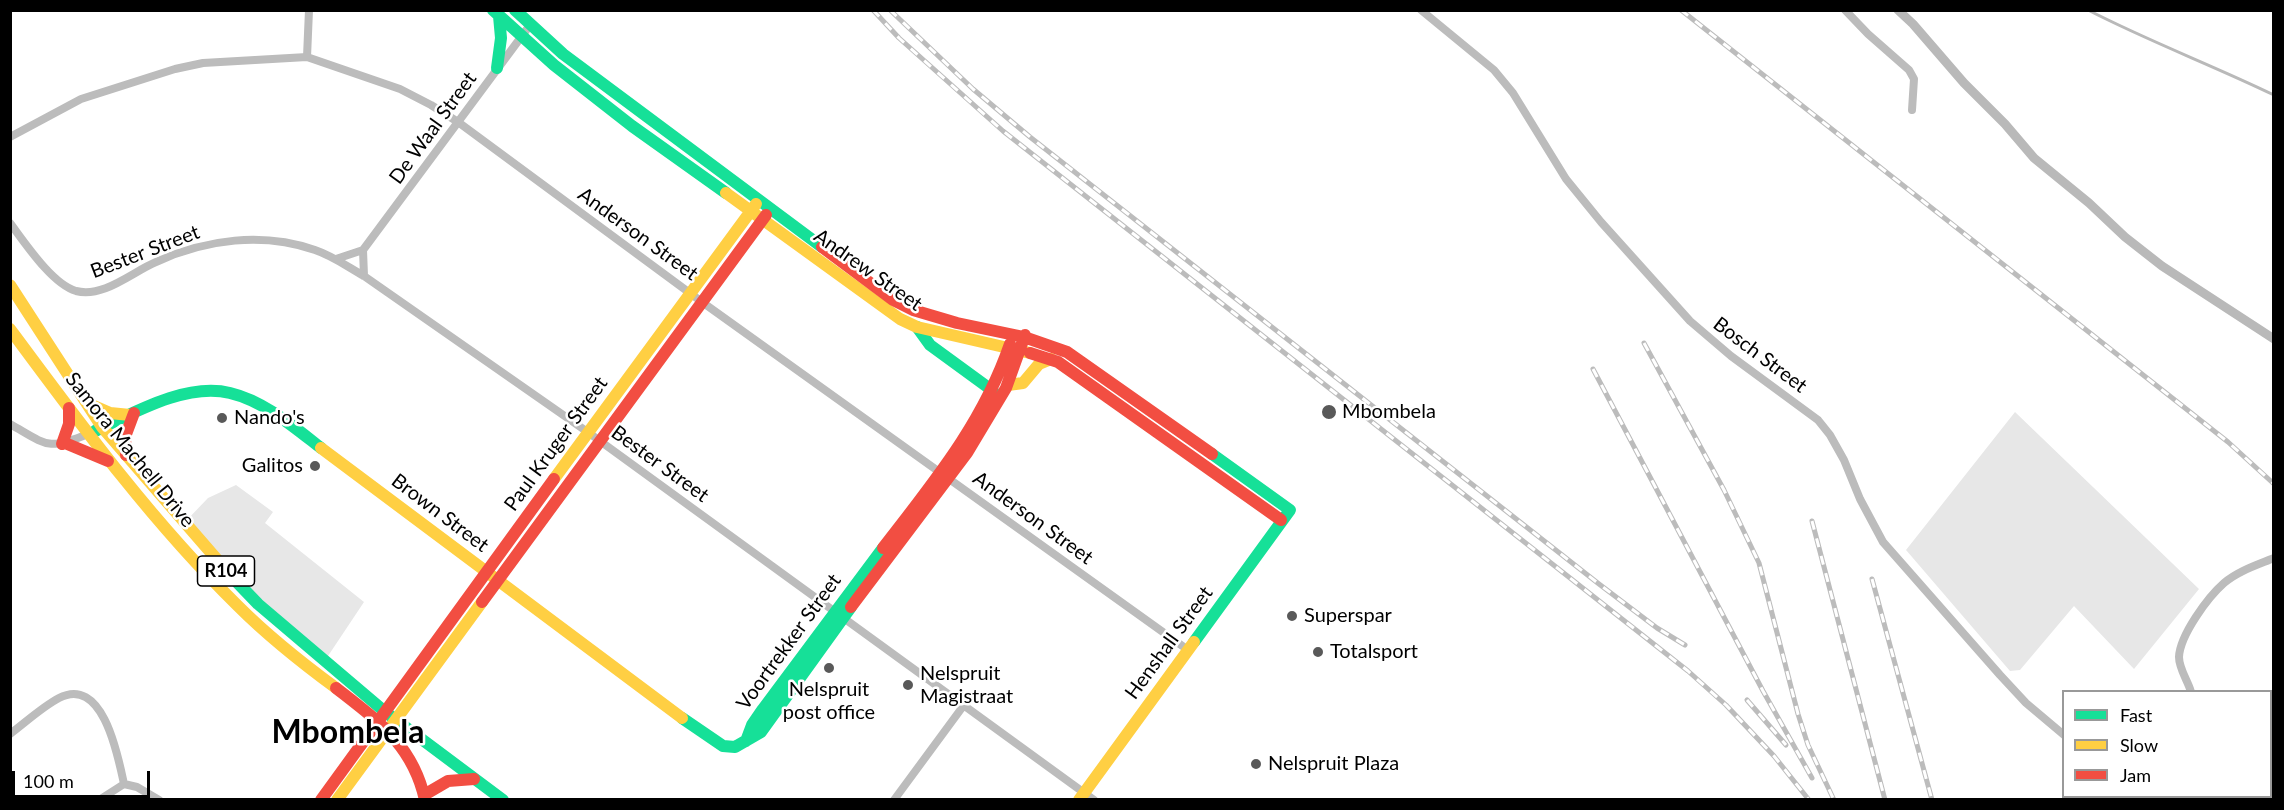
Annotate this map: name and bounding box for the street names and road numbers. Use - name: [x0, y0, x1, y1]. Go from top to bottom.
- street label: De Waal Street: [384, 67, 482, 189]
- street label: Anderson Street: [573, 182, 703, 286]
- street label: Bester Street: [87, 220, 203, 284]
- street label: Andrew Street: [809, 224, 927, 316]
- street label: Bosch Street: [1708, 312, 1812, 398]
- street label: Samora Machell Drive: [60, 368, 200, 532]
- street label: Paul Kruger Street: [499, 372, 613, 516]
- street label: Bester Street: [607, 421, 713, 507]
- street label: Anderson Street: [968, 466, 1098, 570]
- street label: Brown Street: [387, 469, 493, 557]
- road number: R104: [198, 556, 254, 586]
- street label: Voortrekker Street: [732, 569, 846, 715]
- street label: Henshall Street: [1120, 582, 1218, 704]

